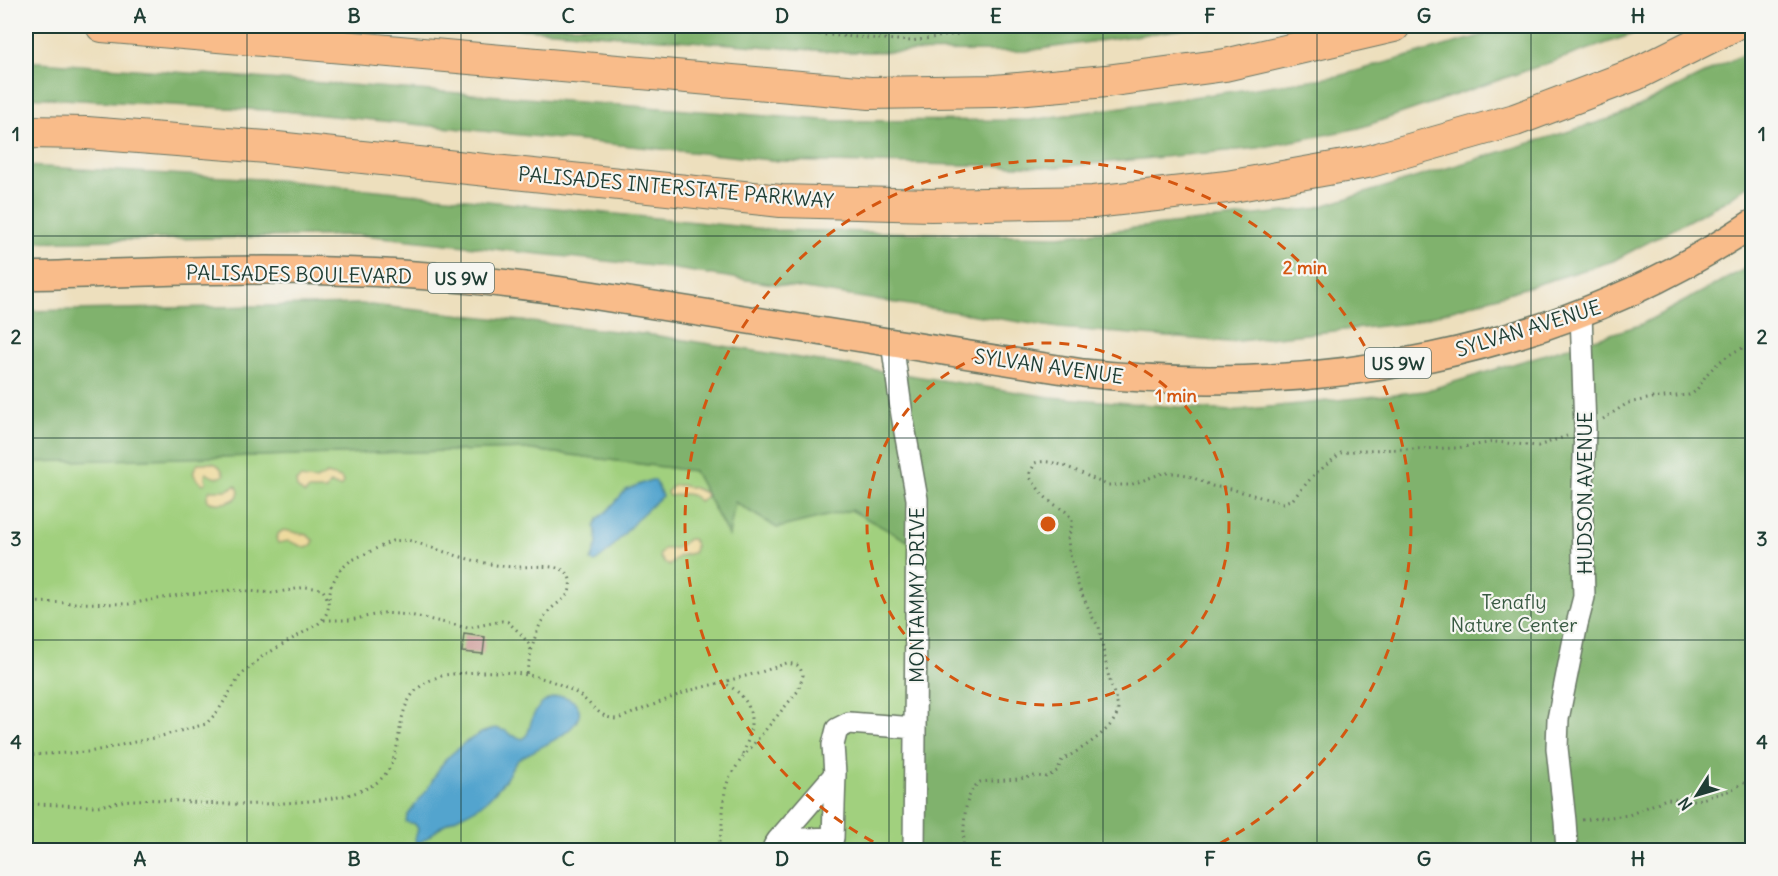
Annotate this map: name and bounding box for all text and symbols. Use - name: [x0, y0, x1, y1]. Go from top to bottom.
- text: A: [134, 3, 147, 28]
- text: B: [347, 3, 361, 28]
- text: C: [561, 3, 575, 28]
- text: D: [775, 3, 789, 28]
- text: E: [990, 3, 1002, 28]
- text: F: [1204, 3, 1216, 28]
- text: G: [1417, 3, 1431, 28]
- text: H: [1631, 3, 1645, 28]
- text: 1: [12, 121, 20, 146]
- text: 1: [1758, 121, 1766, 146]
- street label: PALISADES INTERSTATE PARKWAY: [517, 161, 835, 213]
- text: 2 min: [1283, 256, 1328, 279]
- street label: PALISADES BOULEVARD: [186, 260, 412, 288]
- road number: US 9W: [428, 263, 494, 293]
- street label: SYLVAN AVENUE: [1452, 294, 1604, 362]
- text: 2: [11, 324, 22, 349]
- text: 2: [1757, 324, 1768, 349]
- street label: SYLVAN AVENUE: [973, 343, 1125, 389]
- road number: US 9W: [1365, 348, 1431, 378]
- text: 1 min: [1155, 384, 1197, 407]
- street label: HUDSON AVENUE: [1572, 411, 1597, 575]
- street label: MONTAMMY DRIVE: [904, 507, 929, 683]
- centre of rings: [1038, 514, 1058, 534]
- text: 3: [10, 526, 22, 551]
- text: 3: [1756, 526, 1768, 551]
- park label: Tenafly Nature Center: [1451, 589, 1577, 637]
- text: 4: [10, 729, 22, 754]
- text: 4: [1756, 729, 1768, 754]
- north arrow: [1667, 765, 1727, 825]
- text: N: [1674, 794, 1696, 814]
- text: A: [134, 846, 147, 871]
- text: B: [347, 846, 361, 871]
- text: C: [561, 846, 575, 871]
- text: D: [775, 846, 789, 871]
- text: E: [990, 846, 1002, 871]
- text: F: [1204, 846, 1216, 871]
- text: G: [1417, 846, 1431, 871]
- text: H: [1631, 846, 1645, 871]

